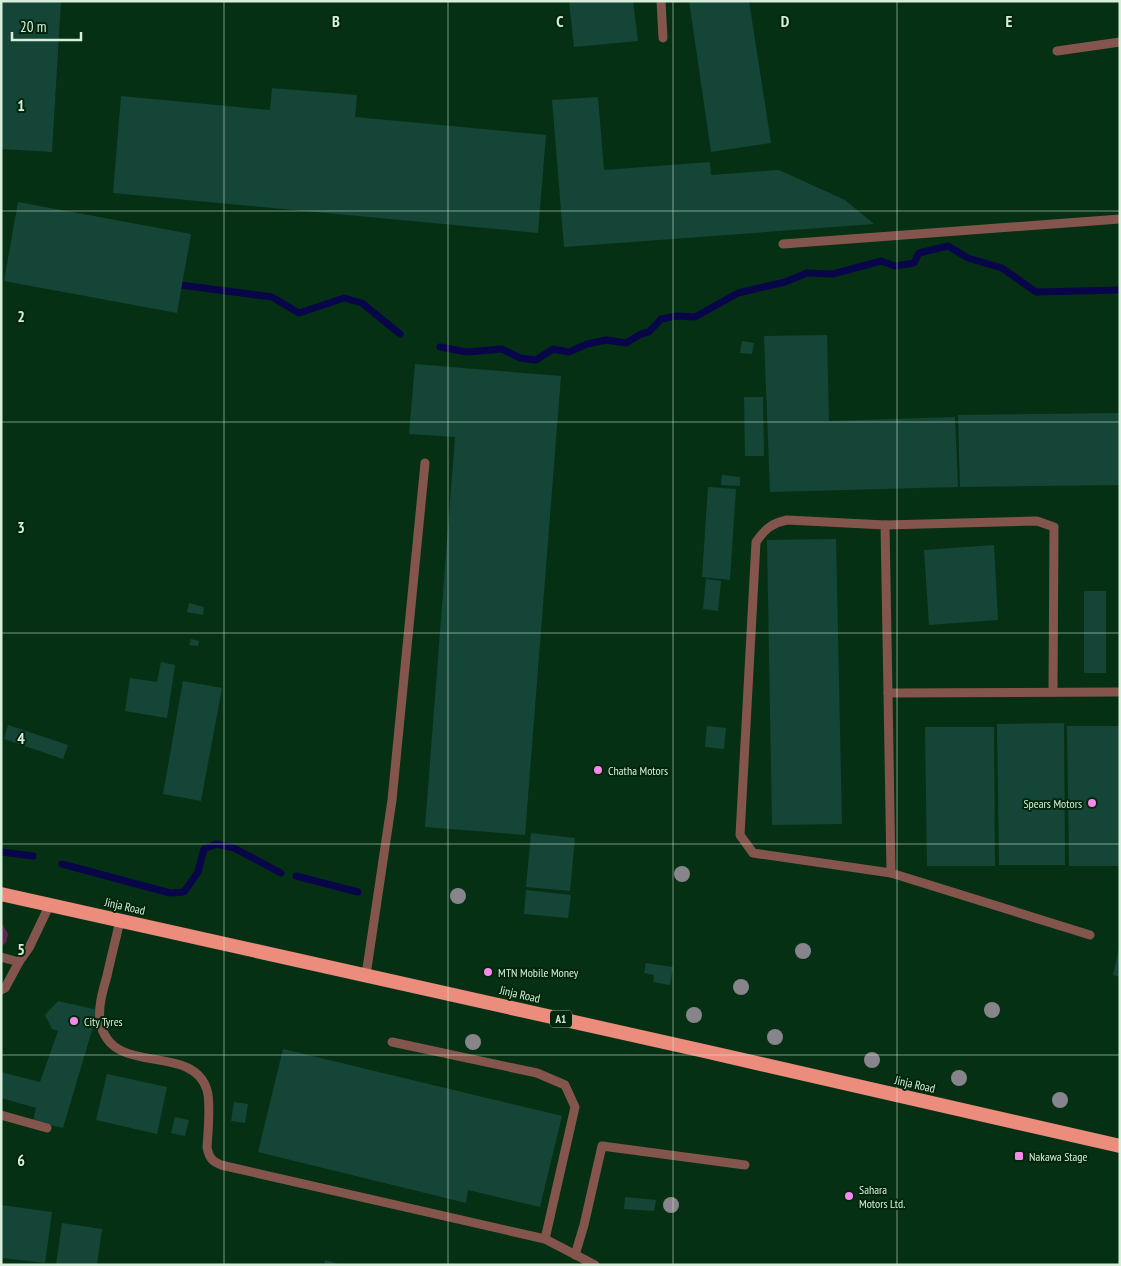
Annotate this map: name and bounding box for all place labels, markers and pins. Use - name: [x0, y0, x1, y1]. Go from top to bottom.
- place label: Chatha Motors: [608, 763, 668, 778]
- marker: Chatha Motors: [592, 764, 604, 776]
- place label: Spears Motors: [1023, 796, 1082, 811]
- marker: Spears Motors: [1086, 797, 1098, 809]
- place label: MTN Mobile Money: [498, 965, 579, 980]
- marker: MTN Mobile Money: [482, 966, 494, 978]
- place label: City Tyres: [84, 1014, 123, 1029]
- marker: City Tyres: [68, 1015, 80, 1027]
- place label: Nakawa Stage: [1029, 1149, 1088, 1164]
- marker: Nakawa Stage: [1013, 1150, 1025, 1162]
- place label: Sahara Motors Ltd.: [859, 1182, 905, 1211]
- marker: Sahara Motors Ltd.: [843, 1190, 855, 1202]

